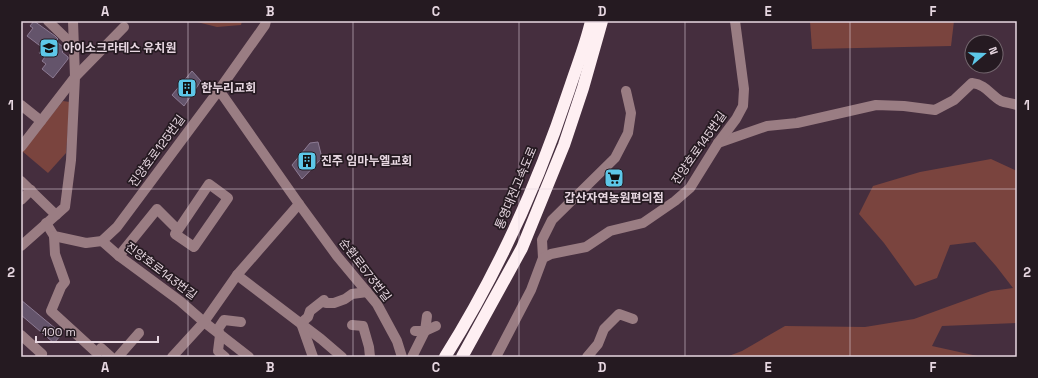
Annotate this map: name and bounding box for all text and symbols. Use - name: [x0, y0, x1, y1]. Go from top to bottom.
- text: A: [101, 3, 110, 20]
- text: B: [266, 3, 275, 20]
- text: C: [432, 3, 440, 20]
- text: D: [598, 3, 607, 20]
- text: E: [764, 3, 772, 20]
- text: F: [930, 3, 937, 20]
- north arrow: [964, 34, 1004, 74]
- school or university icon: 아이소크라테스 유치원: [38, 37, 60, 59]
- place label: 아이소크라테스 유치원: [63, 40, 176, 56]
- text: N: [986, 45, 1001, 57]
- building icon: 한누리교회: [176, 77, 198, 99]
- place label: 한누리교회: [201, 80, 256, 96]
- text: 1: [8, 97, 14, 114]
- text: 1: [1024, 97, 1030, 114]
- street label: 진양호로145번길: [668, 108, 730, 188]
- street label: 진양호로125번길: [125, 112, 189, 190]
- street label: 통영대전고속도로: [491, 144, 541, 232]
- building icon: 진주 임마누엘교회: [296, 150, 318, 172]
- place label: 진주 임마누엘교회: [321, 153, 412, 169]
- supermarket icon: 갑산자연농원편의점: [603, 167, 625, 189]
- place label: 갑산자연농원편의점: [564, 190, 664, 206]
- street label: 순환로573번길: [335, 235, 395, 305]
- street label: 진양호로143번길: [122, 239, 200, 303]
- text: 2: [7, 264, 15, 281]
- text: 2: [1023, 264, 1031, 281]
- scale bar: [36, 318, 158, 344]
- text: 100 m: [42, 324, 76, 340]
- text: A: [101, 359, 110, 376]
- text: B: [266, 359, 275, 376]
- text: C: [432, 359, 440, 376]
- text: D: [598, 359, 607, 376]
- text: E: [764, 359, 772, 376]
- text: F: [930, 359, 937, 376]

